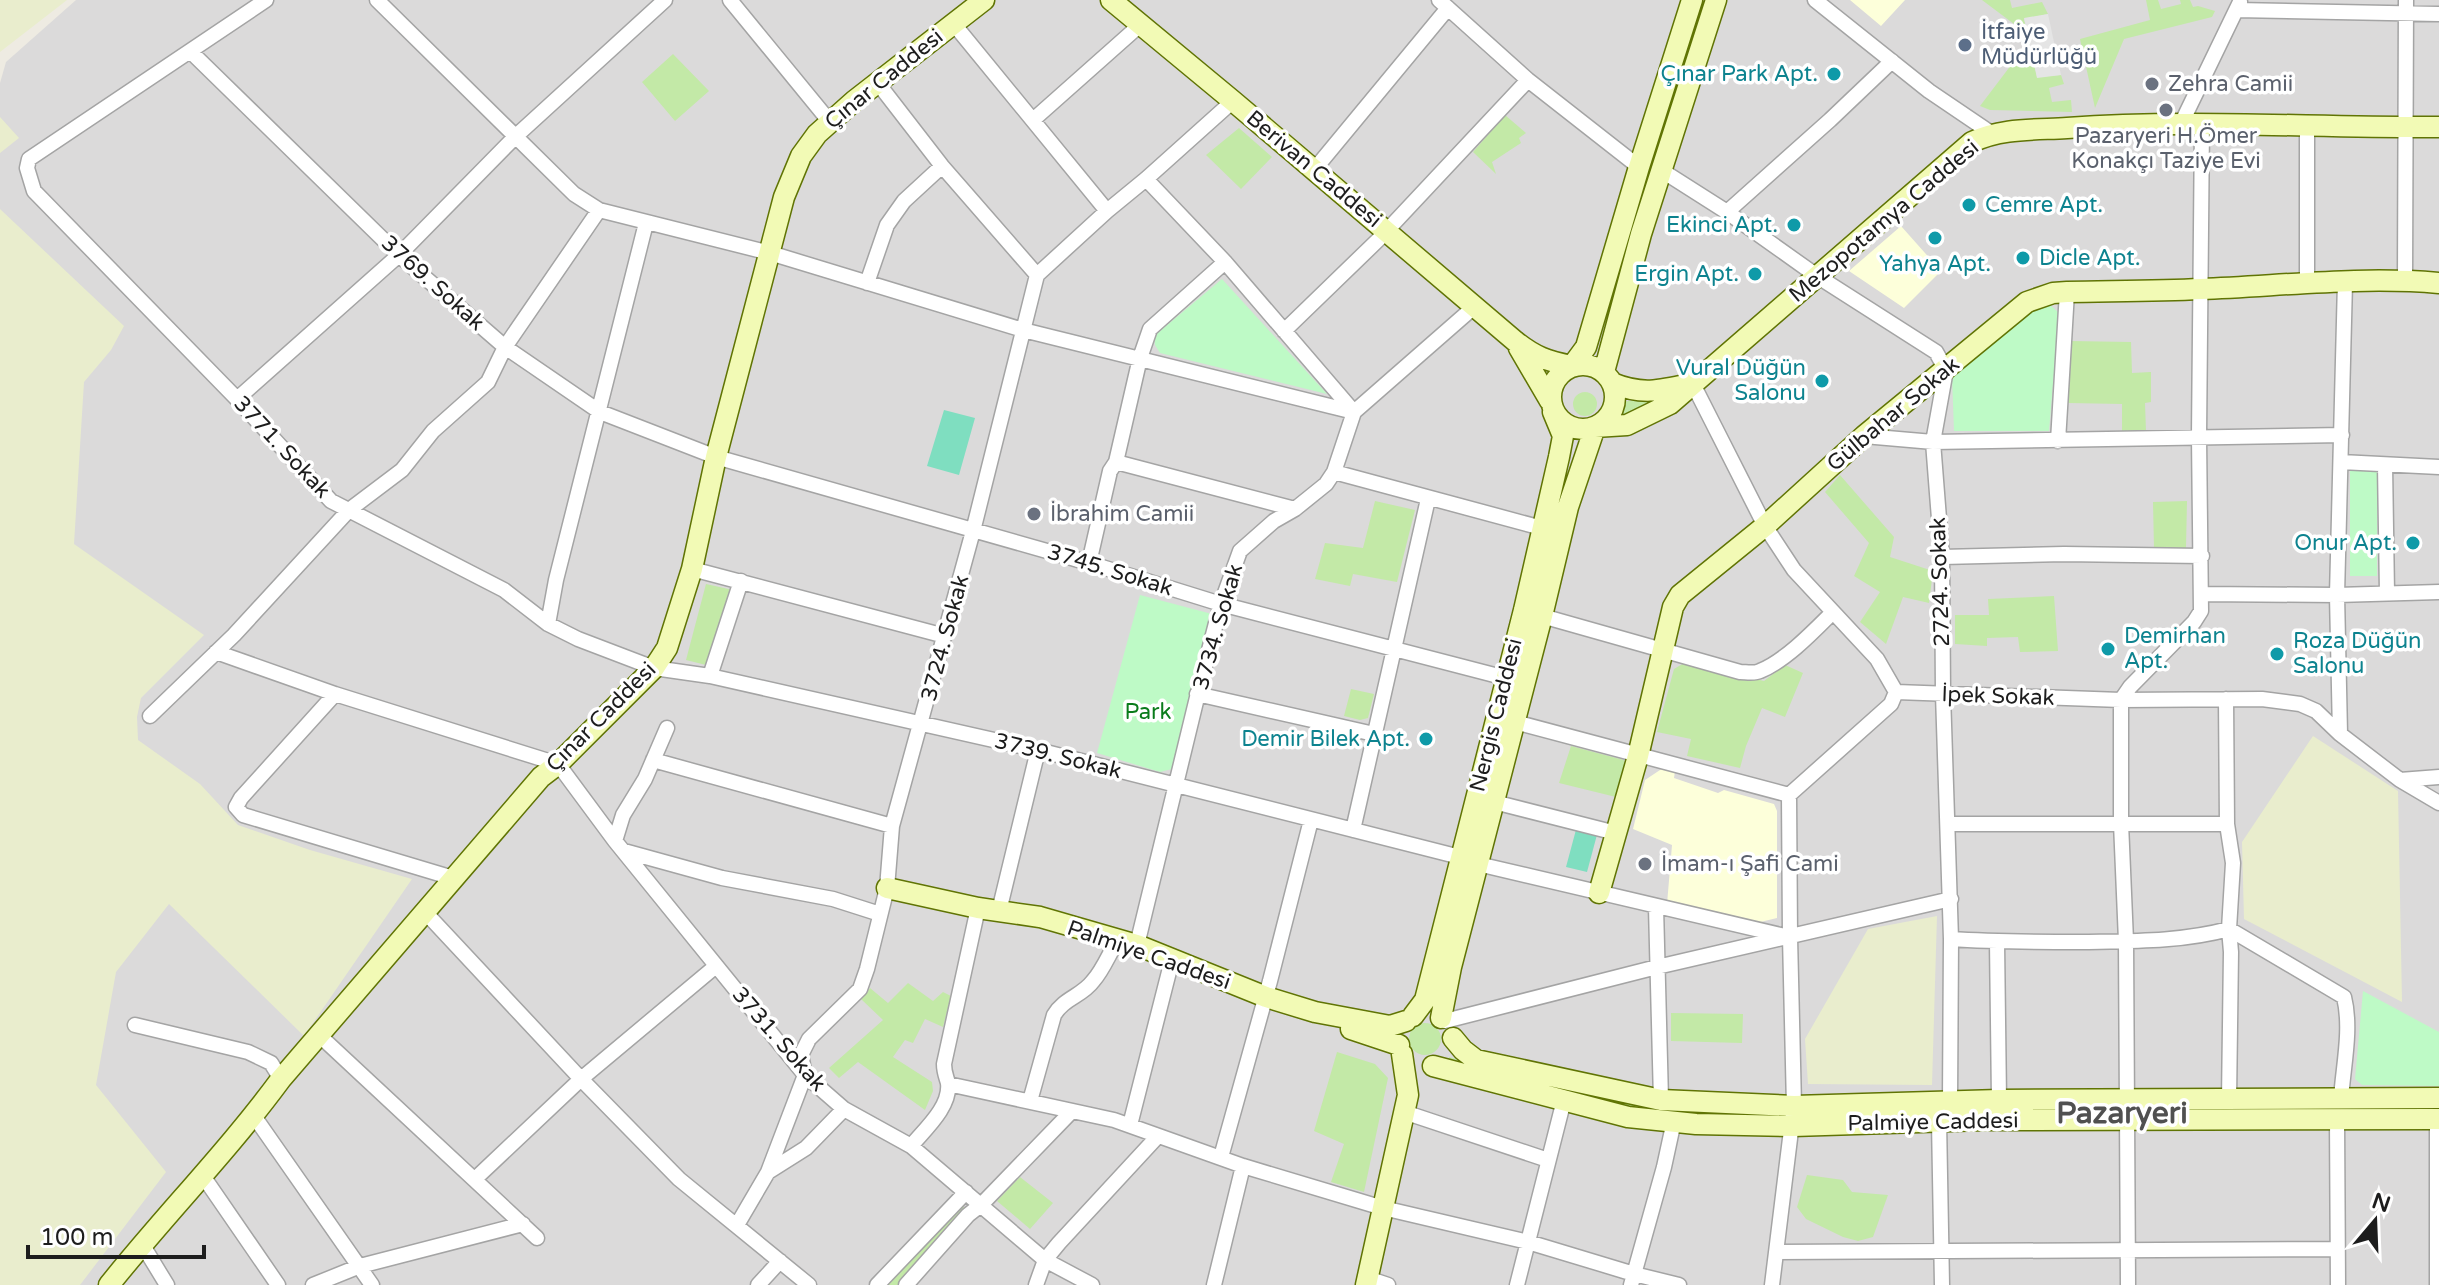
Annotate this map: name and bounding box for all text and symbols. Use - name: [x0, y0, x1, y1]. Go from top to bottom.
- place label: İtfaiye Müdürlüğü: [1981, 19, 2097, 70]
- street label: Çınar Caddesi: [820, 23, 948, 135]
- marker: İtfaiye Müdürlüğü: [1956, 36, 1974, 54]
- place label: Çınar Park Apt.: [1661, 61, 1818, 87]
- marker: Çınar Park Apt.: [1825, 65, 1843, 83]
- place label: Zehra Camii: [2168, 71, 2293, 97]
- marker: Zehra Camii: [2143, 75, 2161, 93]
- marker: Pazaryeri H.Ömer Konakçı Taziye Evi: [2157, 101, 2175, 119]
- street label: Berivan Caddesi: [1241, 105, 1387, 233]
- place label: Pazaryeri H.Ömer Konakçı Taziye Evi: [2071, 123, 2261, 174]
- street label: Mezopotamya Caddesi: [1784, 134, 1984, 308]
- place label: Cemre Apt.: [1985, 192, 2103, 218]
- marker: Cemre Apt.: [1960, 196, 1978, 214]
- place label: Ekinci Apt.: [1666, 212, 1778, 238]
- marker: Ekinci Apt.: [1785, 216, 1803, 234]
- marker: Yahya Apt.: [1926, 229, 1944, 247]
- street label: 3769. Sokak: [376, 230, 490, 336]
- place label: Dicle Apt.: [2039, 245, 2140, 271]
- marker: Dicle Apt.: [2014, 249, 2032, 267]
- place label: Yahya Apt.: [1879, 251, 1991, 277]
- place label: Ergin Apt.: [1634, 261, 1739, 287]
- marker: Ergin Apt.: [1746, 265, 1764, 283]
- street label: Gülbahar Sokak: [1822, 351, 1964, 477]
- place label: Vural Düğün Salonu: [1676, 355, 1806, 406]
- marker: Vural Düğün Salonu: [1813, 372, 1831, 390]
- street label: 3771. Sokak: [228, 391, 336, 503]
- place label: İbrahim Camii: [1050, 501, 1194, 527]
- marker: İbrahim Camii: [1025, 505, 1043, 523]
- street label: 2724. Sokak: [1925, 517, 1955, 647]
- place label: Onur Apt.: [2294, 530, 2397, 556]
- marker: Onur Apt.: [2404, 534, 2422, 552]
- street label: 3745. Sokak: [1044, 539, 1176, 601]
- street label: 3734. Sokak: [1188, 561, 1248, 693]
- street label: 3724. Sokak: [916, 572, 974, 704]
- place label: Demirhan Apt.: [2124, 623, 2226, 674]
- place label: Roza Düğün Salonu: [2293, 628, 2422, 679]
- street label: Nergis Caddesi: [1464, 635, 1528, 795]
- marker: Demirhan Apt.: [2099, 640, 2117, 658]
- marker: Roza Düğün Salonu: [2268, 645, 2286, 663]
- street label: Çınar Caddesi: [541, 657, 661, 777]
- street label: İpek Sokak: [1941, 681, 2055, 711]
- park label: Park: [1125, 699, 1172, 725]
- place label: Demir Bilek Apt.: [1241, 726, 1410, 752]
- street label: 3739. Sokak: [992, 728, 1124, 784]
- marker: Demir Bilek Apt.: [1417, 730, 1435, 748]
- place label: İmam-ı Şafi Cami: [1661, 851, 1839, 877]
- marker: İmam-ı Şafi Cami: [1636, 855, 1654, 873]
- street label: Palmiye Caddesi: [1064, 915, 1234, 995]
- street label: 3731. Sokak: [727, 982, 831, 1096]
- district label: Pazaryeri: [2056, 1095, 2188, 1132]
- street label: Palmiye Caddesi: [1847, 1108, 2019, 1136]
- north arrow: [2335, 1181, 2415, 1261]
- text: N: [2369, 1188, 2394, 1218]
- scale bar: [28, 1209, 204, 1259]
- text: 100 m: [40, 1223, 114, 1252]

